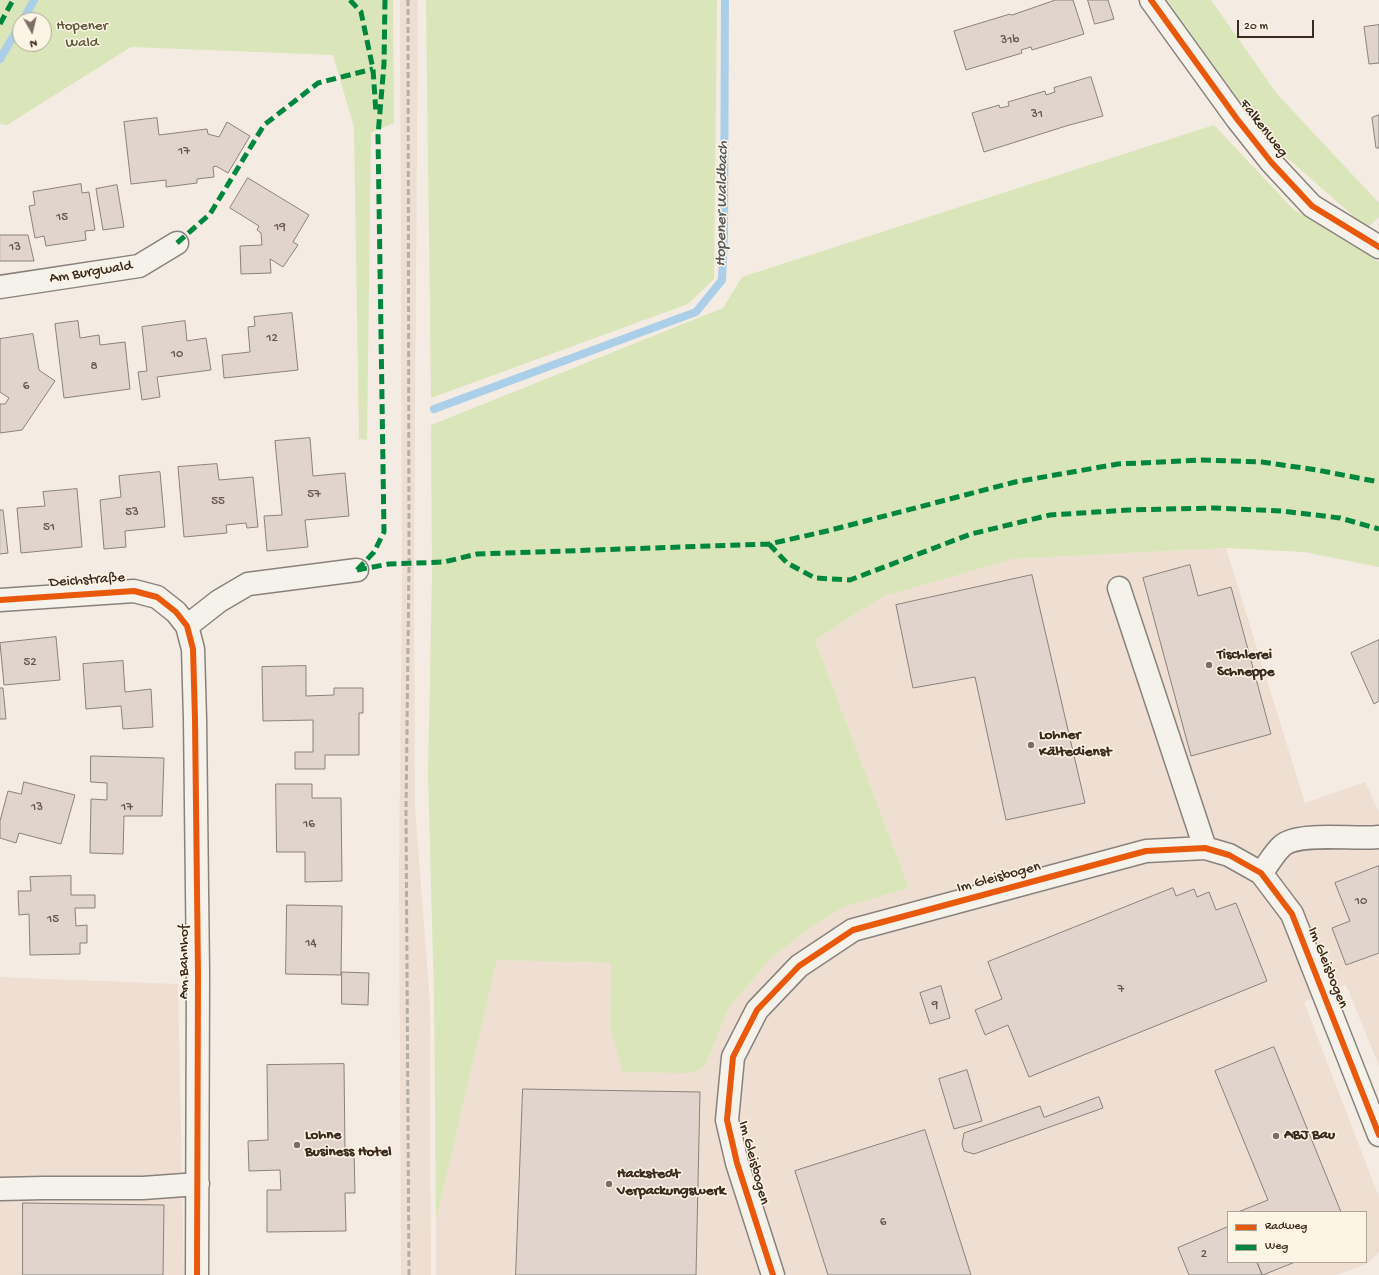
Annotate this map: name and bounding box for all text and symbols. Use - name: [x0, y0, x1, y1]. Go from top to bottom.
- north arrow: [12, 12, 52, 52]
- scale bar: [1239, 12, 1316, 38]
- park label: Hopener Wald: [56, 18, 108, 53]
- text: 20 m: [1244, 20, 1268, 34]
- house number: 31b: [1001, 33, 1019, 49]
- text: N: [29, 36, 38, 49]
- street label: Falkenweg: [1235, 96, 1291, 162]
- house number: 31: [1031, 107, 1043, 123]
- water label: Hopener Waldbach: [712, 141, 734, 267]
- house number: 17: [178, 144, 190, 160]
- house number: 15: [56, 210, 68, 226]
- house number: 19: [274, 220, 286, 236]
- house number: 13: [9, 240, 21, 256]
- street label: Am Burgwald: [48, 258, 134, 288]
- house number: 12: [266, 331, 278, 347]
- house number: 10: [171, 347, 183, 363]
- house number: 8: [90, 359, 98, 375]
- house number: 6: [23, 379, 29, 395]
- house number: 57: [307, 487, 321, 503]
- house number: 55: [211, 494, 225, 510]
- house number: 53: [125, 505, 139, 521]
- house number: 51: [43, 520, 55, 536]
- street label: Deichstraße: [48, 569, 126, 593]
- place label: Tischlerei Schneppe: [1217, 647, 1274, 682]
- house number: 52: [23, 655, 37, 671]
- marker: Tischlerei Schneppe: [1204, 660, 1214, 670]
- place label: Lohner Kältedienst: [1039, 727, 1111, 762]
- marker: Lohner Kältedienst: [1026, 740, 1036, 750]
- house number: 13: [31, 800, 43, 816]
- house number: 17: [121, 800, 133, 816]
- house number: 16: [303, 817, 315, 833]
- street label: Im Gleisbogen: [955, 858, 1043, 898]
- house number: 10: [1355, 894, 1367, 910]
- house number: 15: [47, 912, 59, 928]
- street label: Am Bahnhof: [176, 925, 194, 999]
- street label: Im Gleisbogen: [1303, 925, 1351, 1011]
- house number: 14: [305, 936, 317, 952]
- house number: 7: [1118, 982, 1124, 998]
- house number: 9: [932, 998, 938, 1014]
- street label: Im Gleisbogen: [733, 1119, 773, 1207]
- place label: Lohne Business Hotel: [305, 1127, 391, 1162]
- place label: ABJ Bau: [1284, 1127, 1335, 1145]
- marker: ABJ Bau: [1271, 1131, 1281, 1141]
- marker: Lohne Business Hotel: [292, 1140, 302, 1150]
- place label: Hackstedt Verpackungswerk: [617, 1166, 725, 1201]
- marker: Hackstedt Verpackungswerk: [604, 1179, 614, 1189]
- legend: [1227, 1211, 1367, 1263]
- house number: 6: [880, 1215, 886, 1231]
- text: Radweg: [1265, 1220, 1307, 1234]
- text: Weg: [1265, 1240, 1288, 1254]
- house number: 2: [1201, 1247, 1207, 1263]

